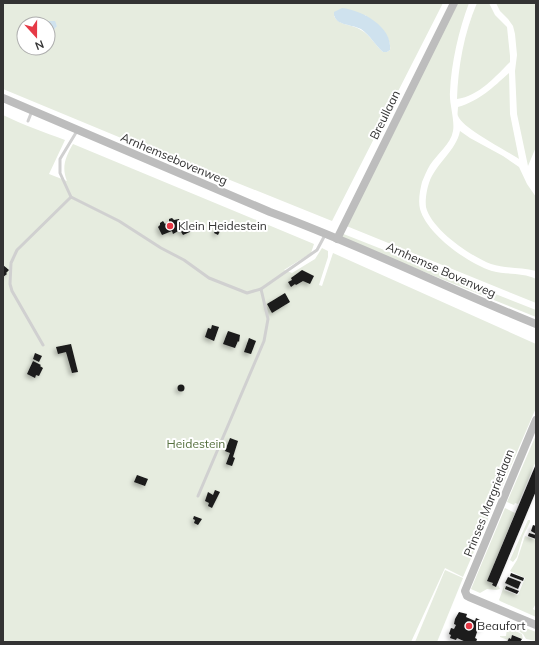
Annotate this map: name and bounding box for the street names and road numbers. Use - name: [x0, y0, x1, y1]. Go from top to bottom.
- street label: Breullaan: [366, 88, 403, 142]
- street label: Arnhemsebovenweg: [119, 129, 230, 188]
- street label: Arnhemse Bovenweg: [384, 239, 498, 301]
- street label: Prinses Margrietlaan: [460, 447, 517, 559]

